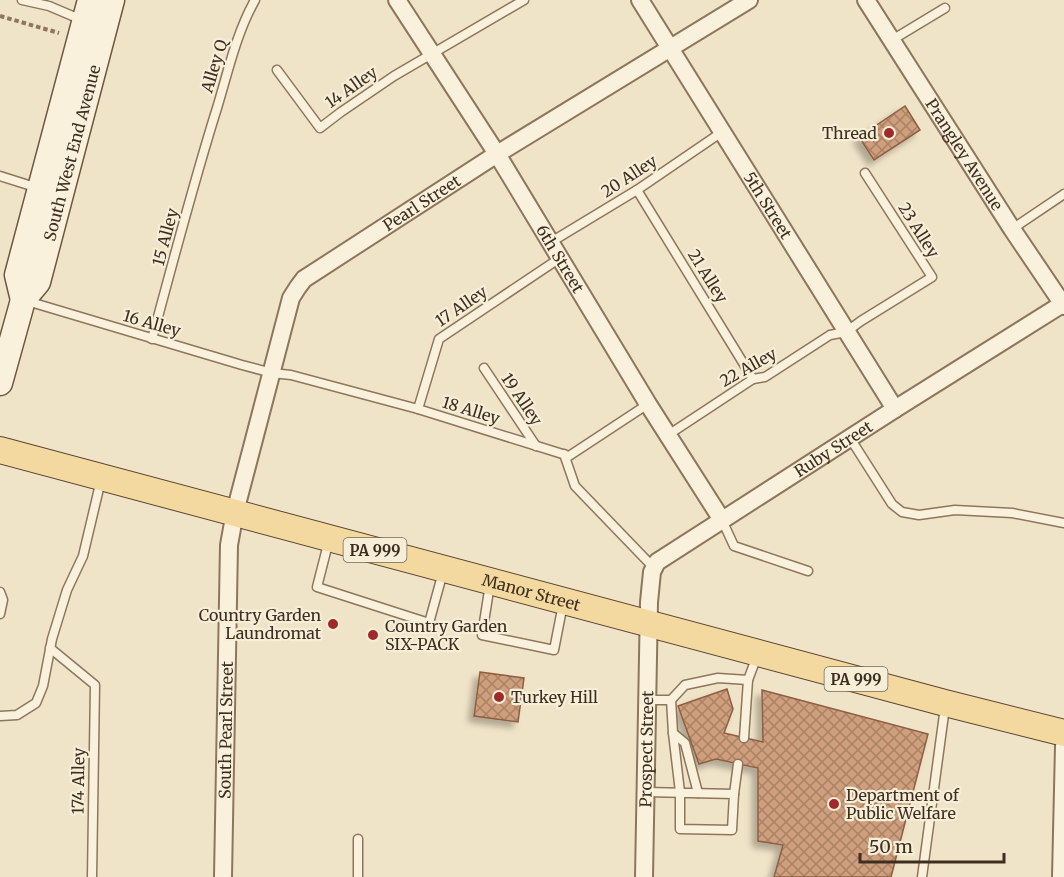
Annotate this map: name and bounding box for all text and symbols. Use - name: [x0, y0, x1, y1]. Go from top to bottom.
- street label: Alley Q: [196, 36, 232, 96]
- street label: 14 Alley: [321, 61, 381, 112]
- street label: South West End Avenue: [39, 63, 105, 243]
- street label: Prangley Avenue: [921, 95, 1007, 214]
- place label: Thread: [822, 123, 877, 143]
- marker: Thread: [882, 126, 896, 140]
- street label: 20 Alley: [597, 150, 661, 201]
- street label: 5th Street: [740, 168, 797, 243]
- street label: Pearl Street: [379, 170, 465, 235]
- street label: 23 Alley: [894, 199, 944, 262]
- street label: 15 Alley: [148, 205, 182, 268]
- street label: 6th Street: [532, 221, 589, 297]
- street label: 21 Alley: [684, 246, 733, 307]
- street label: 17 Alley: [431, 281, 491, 331]
- street label: 16 Alley: [121, 305, 184, 341]
- street label: 22 Alley: [716, 343, 780, 391]
- street label: 19 Alley: [497, 369, 547, 430]
- street label: 18 Alley: [440, 392, 503, 428]
- street label: Ruby Street: [790, 416, 877, 481]
- road number: PA 999: [344, 538, 406, 562]
- street label: Manor Street: [480, 570, 583, 615]
- place label: Country Garden Laundromat: [199, 605, 322, 643]
- place label: Country Garden SIX-PACK: [385, 616, 508, 654]
- marker: Country Garden Laundromat: [326, 617, 340, 631]
- marker: Country Garden SIX-PACK: [366, 628, 380, 642]
- street label: South Pearl Street: [214, 660, 237, 799]
- road number: PA 999: [824, 667, 888, 691]
- place label: Turkey Hill: [511, 687, 598, 707]
- marker: Turkey Hill: [492, 690, 506, 704]
- street label: Prospect Street: [635, 690, 657, 808]
- street label: 174 Alley: [67, 747, 89, 815]
- place label: Department of Public Welfare: [846, 785, 960, 823]
- marker: Department of Public Welfare: [827, 797, 841, 811]
- scale bar: [860, 826, 1004, 864]
- text: 50 m: [869, 835, 913, 858]

